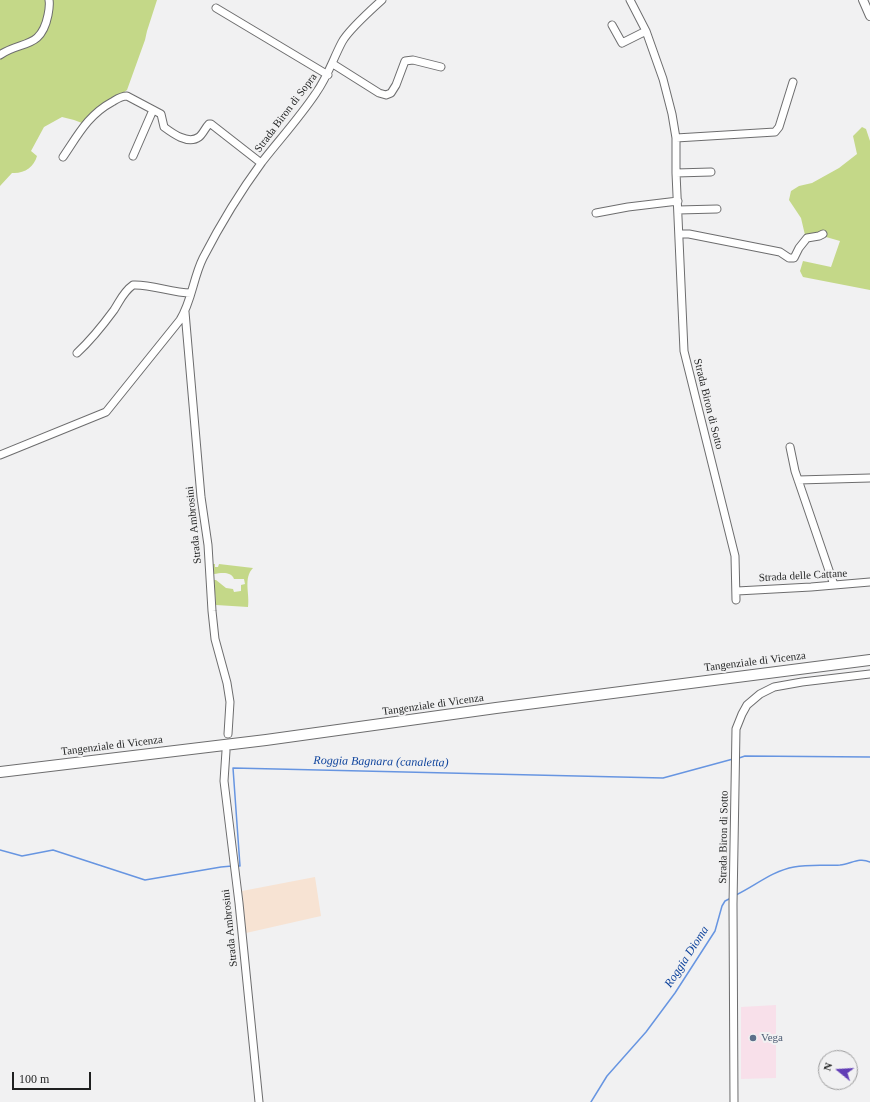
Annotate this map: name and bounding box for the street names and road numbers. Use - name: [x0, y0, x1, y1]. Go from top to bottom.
- street label: Strada Biron di Sopra: [252, 71, 320, 155]
- street label: Strada Biron di Sotto: [690, 357, 726, 451]
- street label: Strada Ambrosini: [183, 486, 205, 564]
- street label: Strada delle Cattane: [758, 567, 848, 585]
- street label: Tangenziale di Vicenza: [703, 649, 807, 675]
- street label: Tangenziale di Vicenza: [381, 691, 485, 719]
- street label: Tangenziale di Vicenza: [60, 733, 164, 759]
- street label: Strada Biron di Sotto: [717, 790, 731, 884]
- street label: Strada Ambrosini: [219, 889, 241, 967]

